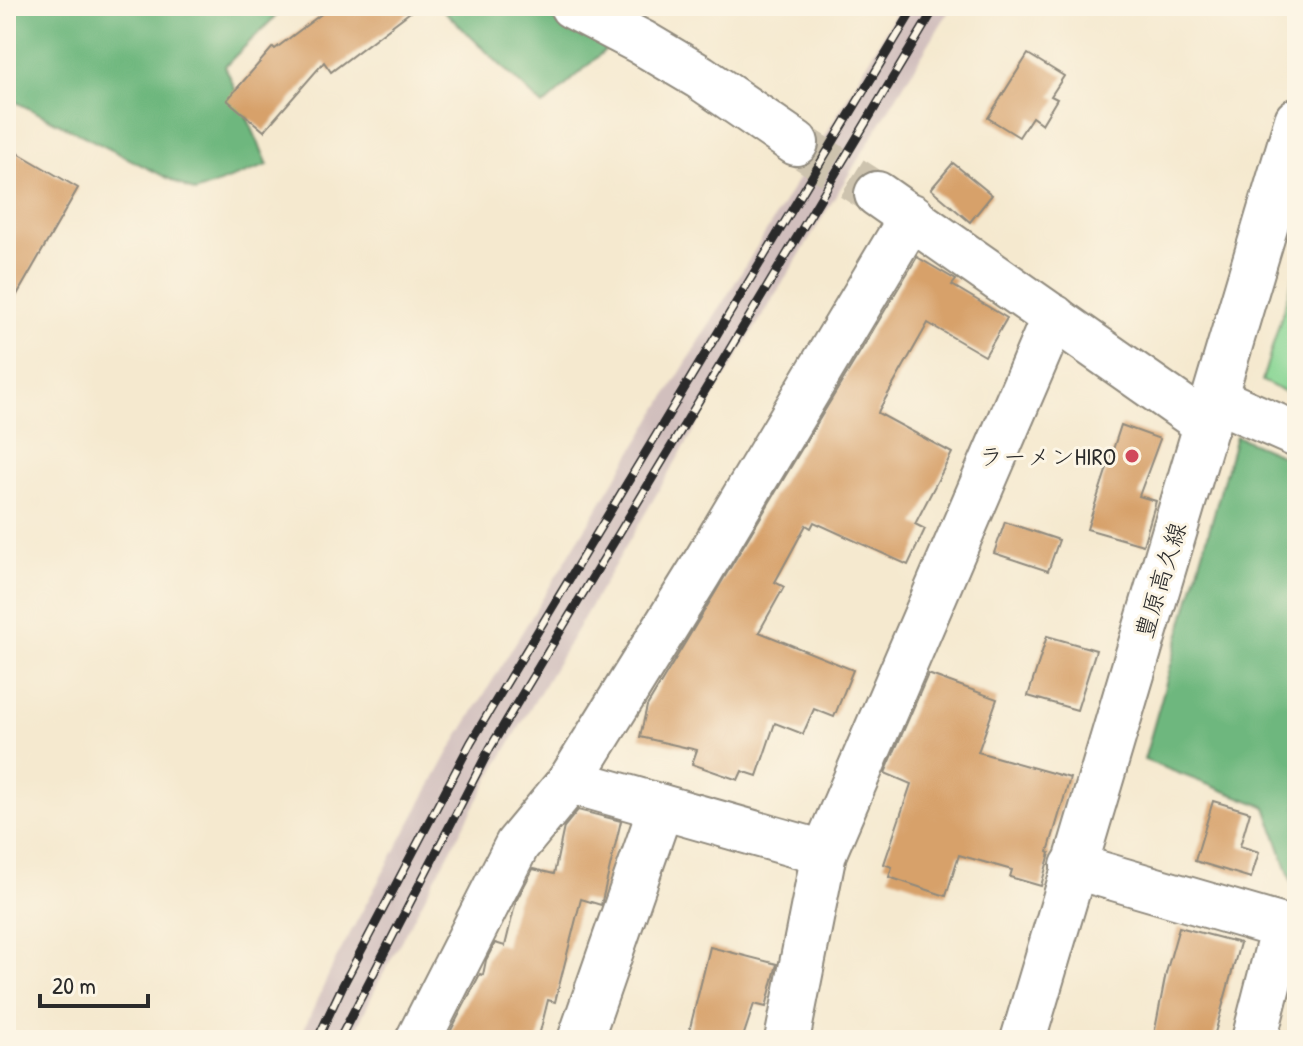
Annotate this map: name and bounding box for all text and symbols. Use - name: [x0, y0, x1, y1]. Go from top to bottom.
- place label: ラーメンHIRO: [979, 440, 1116, 472]
- marker: ラーメンHIRO: [1123, 447, 1141, 465]
- street label: 豊原高久線: [1127, 518, 1193, 642]
- scale bar: [40, 958, 148, 1008]
- text: 20 m: [52, 969, 96, 1001]

